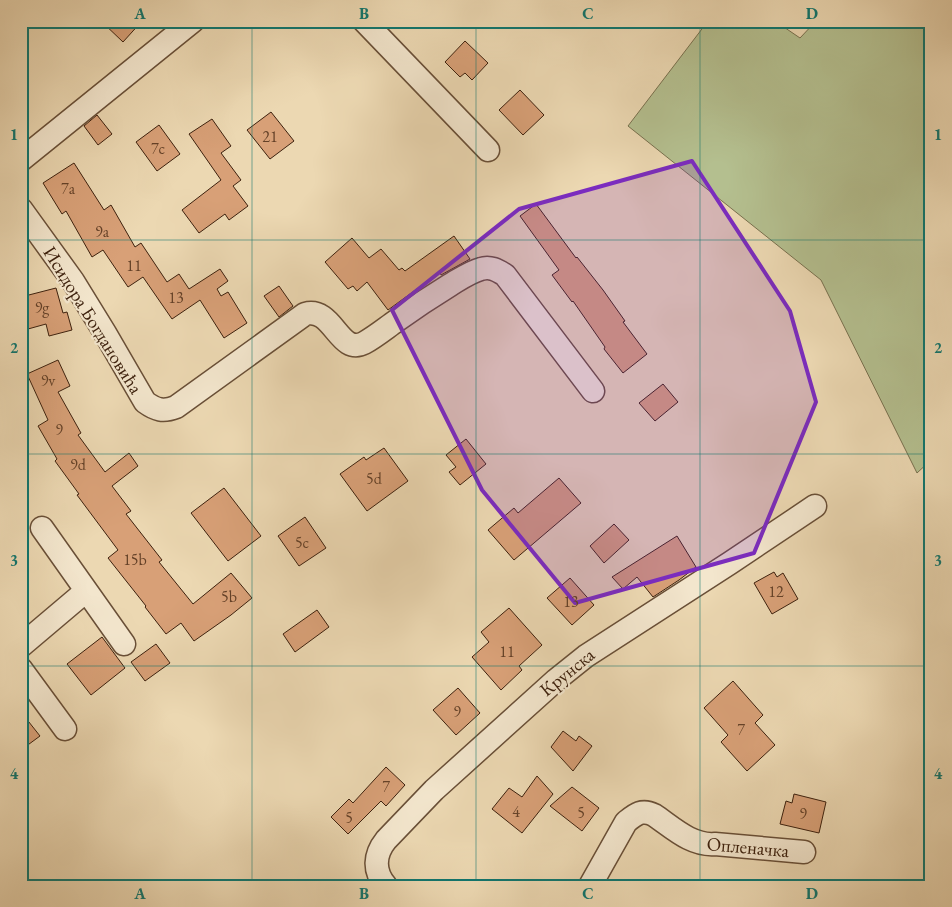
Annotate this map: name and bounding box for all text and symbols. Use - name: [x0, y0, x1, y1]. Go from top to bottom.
- text: A: [133, 3, 146, 24]
- text: B: [359, 3, 369, 24]
- text: C: [582, 3, 594, 24]
- text: D: [806, 3, 818, 24]
- text: 1: [10, 124, 18, 145]
- text: 1: [934, 124, 942, 145]
- house number: 21: [262, 126, 278, 147]
- house number: 7c: [151, 138, 165, 159]
- house number: 7a: [61, 178, 76, 199]
- house number: 9a: [95, 221, 110, 242]
- street label: Исидора Богдановића: [37, 241, 149, 399]
- house number: 11: [126, 255, 142, 276]
- house number: 13: [168, 287, 184, 308]
- house number: 9g: [35, 297, 50, 318]
- text: 2: [10, 337, 19, 358]
- text: 2: [934, 337, 943, 358]
- house number: 9v: [41, 370, 56, 391]
- house number: 9: [55, 419, 63, 440]
- house number: 9d: [70, 454, 87, 475]
- house number: 5d: [366, 468, 383, 489]
- house number: 5c: [295, 532, 309, 553]
- house number: 15b: [123, 549, 147, 570]
- text: 3: [10, 550, 18, 571]
- text: 3: [934, 550, 942, 571]
- house number: 12: [768, 581, 784, 602]
- house number: 5b: [221, 586, 237, 607]
- house number: 13: [563, 591, 579, 612]
- house number: 11: [499, 641, 515, 662]
- street label: Крунска: [534, 642, 600, 702]
- house number: 9: [453, 701, 461, 722]
- house number: 7: [737, 719, 745, 740]
- text: 4: [10, 763, 19, 784]
- text: 4: [934, 763, 943, 784]
- house number: 7: [382, 776, 390, 797]
- house number: 4: [512, 801, 520, 822]
- house number: 5: [577, 802, 585, 823]
- house number: 9: [799, 803, 807, 824]
- house number: 5: [345, 807, 353, 828]
- street label: Опленачка: [706, 831, 791, 863]
- text: A: [133, 883, 146, 904]
- text: B: [359, 883, 369, 904]
- text: C: [582, 883, 594, 904]
- text: D: [806, 883, 818, 904]

